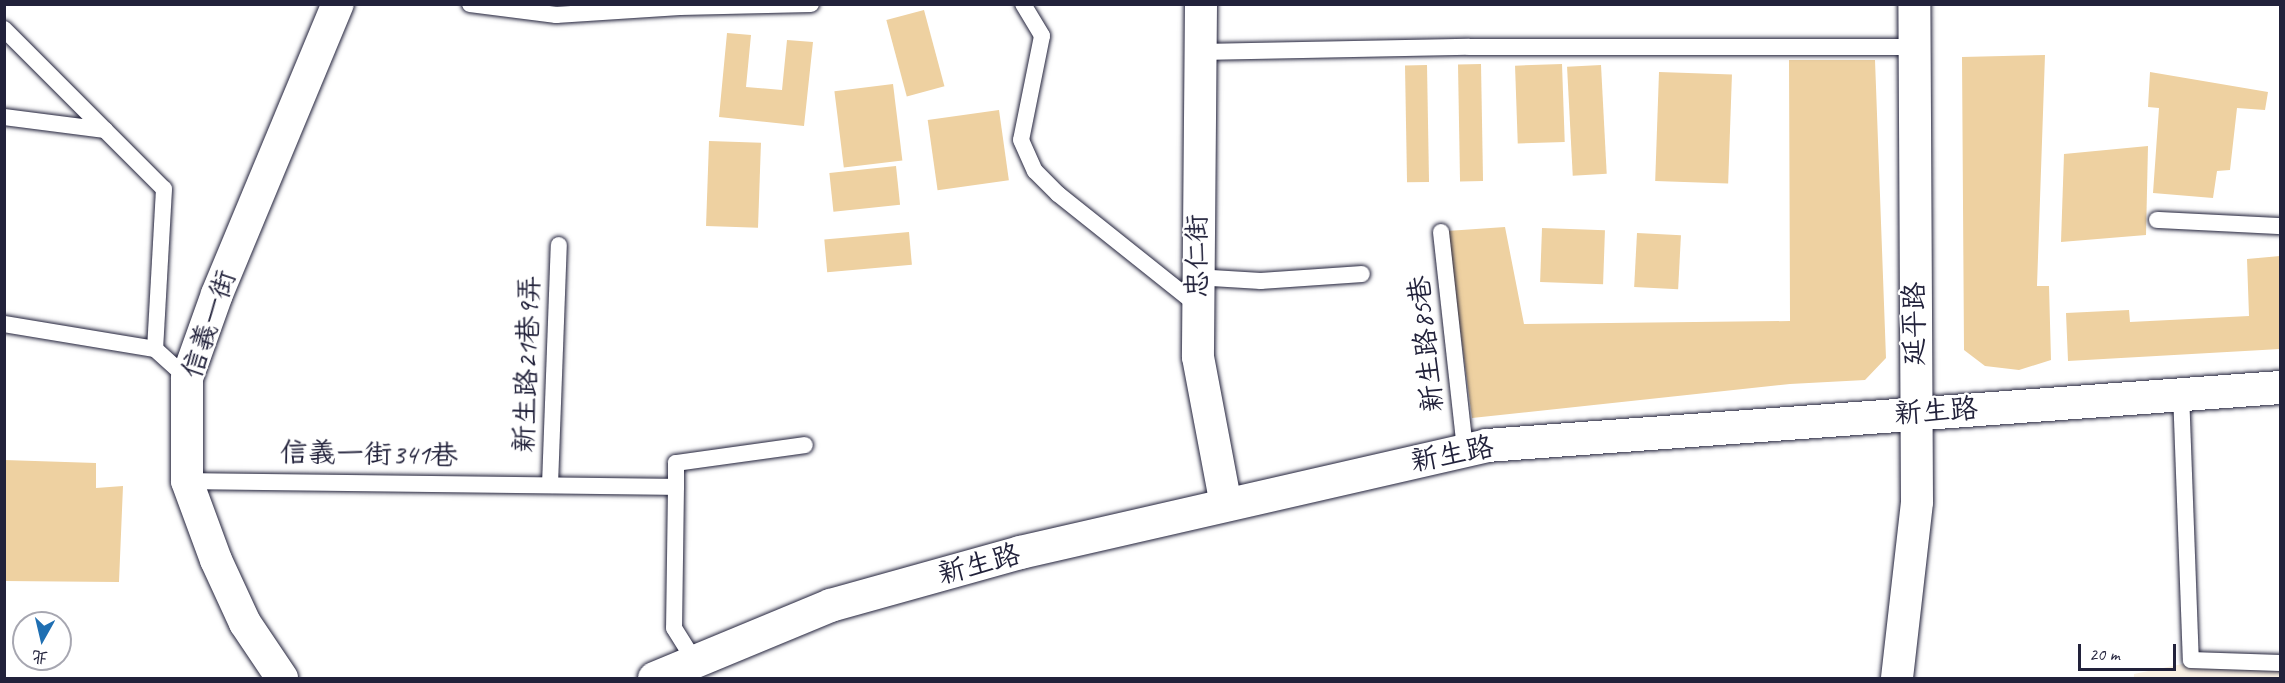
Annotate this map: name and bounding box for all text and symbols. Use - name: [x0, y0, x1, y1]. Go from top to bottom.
- street label: 忠仁街: [1180, 214, 1214, 298]
- street label: 信義一街: [175, 266, 243, 382]
- street label: 新生路85巷: [1402, 274, 1450, 414]
- street label: 新生路21巷9弄: [507, 275, 547, 453]
- street label: 延平路: [1897, 282, 1931, 366]
- street label: 新生路: [1893, 391, 1979, 431]
- street label: 新生路: [1408, 429, 1496, 479]
- street label: 信義一街341巷: [280, 436, 458, 472]
- street label: 新生路: [934, 537, 1024, 591]
- north arrow: [12, 611, 72, 671]
- scale bar: [2081, 632, 2178, 670]
- text: 20 m: [2089, 643, 2120, 665]
- text: 北: [30, 646, 49, 668]

